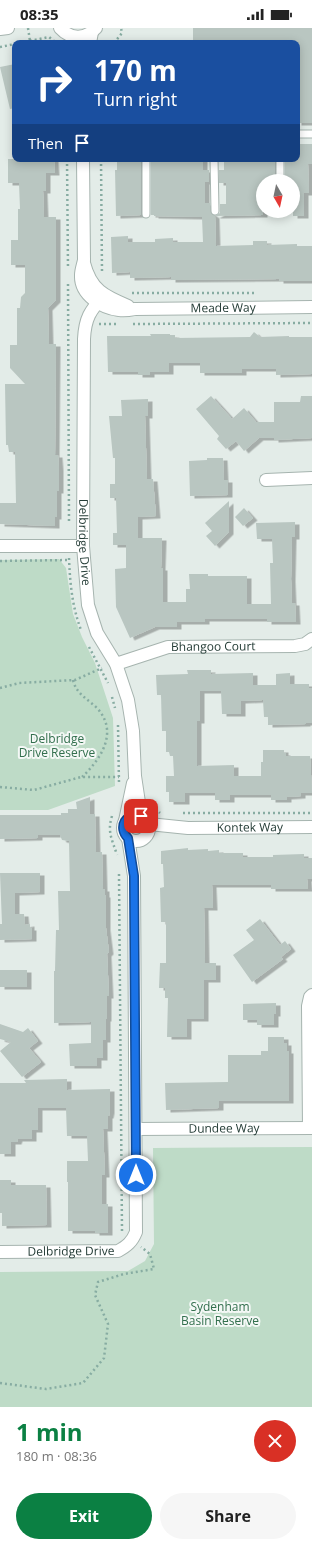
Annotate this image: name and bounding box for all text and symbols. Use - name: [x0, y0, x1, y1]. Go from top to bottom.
- text: 08:35: [20, 4, 59, 24]
- text: 170 m: [94, 51, 177, 89]
- icon: right: [28, 56, 80, 108]
- text: Turn right: [94, 87, 177, 111]
- icon: arrive: [71, 132, 93, 154]
- text: Then: [28, 133, 63, 153]
- north arrow: [256, 174, 300, 218]
- map controls: [256, 174, 300, 218]
- street label: Meade Way: [190, 299, 257, 316]
- street label: Delbridge Drive: [75, 499, 95, 587]
- street label: Bhangoo Court: [171, 637, 256, 655]
- park label: Delbridge Drive Reserve: [19, 730, 96, 761]
- pin: [124, 799, 158, 833]
- icon: arrive: [130, 805, 152, 827]
- street label: Kontek Way: [217, 818, 284, 836]
- street label: Dundee Way: [188, 1119, 261, 1137]
- position arrow: [115, 1154, 157, 1196]
- street label: Delbridge Drive: [27, 1242, 115, 1260]
- park label: Sydenham Basin Reserve: [181, 1298, 259, 1329]
- text: 1 min: [16, 1415, 83, 1448]
- button: close: [254, 1420, 296, 1462]
- text: 180 m · 08:36: [16, 1447, 97, 1465]
- button: Exit: [16, 1493, 152, 1539]
- button: Share: [160, 1493, 296, 1539]

